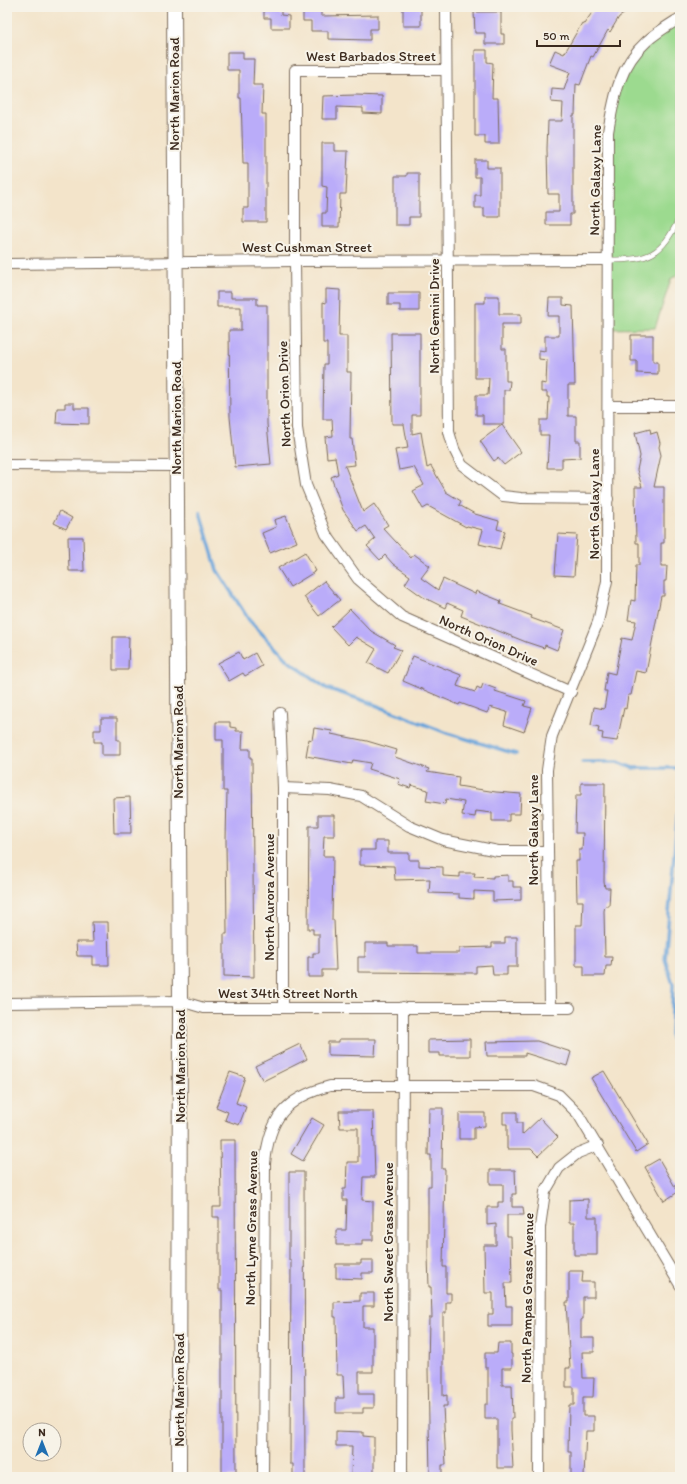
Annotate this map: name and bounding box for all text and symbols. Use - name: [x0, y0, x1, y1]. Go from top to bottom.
- scale bar: [537, 22, 620, 48]
- text: 50 m: [543, 29, 569, 43]
- street label: North Marion Road: [166, 37, 183, 151]
- street label: West Barbados Street: [306, 48, 436, 65]
- street label: North Galaxy Lane: [586, 124, 605, 236]
- street label: West Cushman Street: [242, 239, 372, 256]
- street label: North Gemini Drive: [426, 258, 443, 374]
- street label: North Orion Drive: [274, 340, 295, 448]
- street label: North Marion Road: [168, 361, 185, 475]
- street label: North Galaxy Lane: [586, 448, 603, 560]
- street label: North Orion Drive: [437, 611, 541, 670]
- street label: North Marion Road: [170, 685, 187, 799]
- street label: North Galaxy Lane: [525, 774, 542, 886]
- street label: North Aurora Avenue: [261, 833, 278, 961]
- street label: West 34th Street North: [218, 985, 358, 1002]
- street label: North Marion Road: [172, 1009, 189, 1123]
- street label: North Lyme Grass Avenue: [242, 1150, 261, 1306]
- street label: North Sweet Grass Avenue: [380, 1162, 397, 1322]
- street label: North Pampas Grass Avenue: [518, 1212, 537, 1383]
- street label: North Marion Road: [171, 1333, 188, 1447]
- north arrow: [22, 1422, 62, 1462]
- text: N: [38, 1426, 46, 1439]

